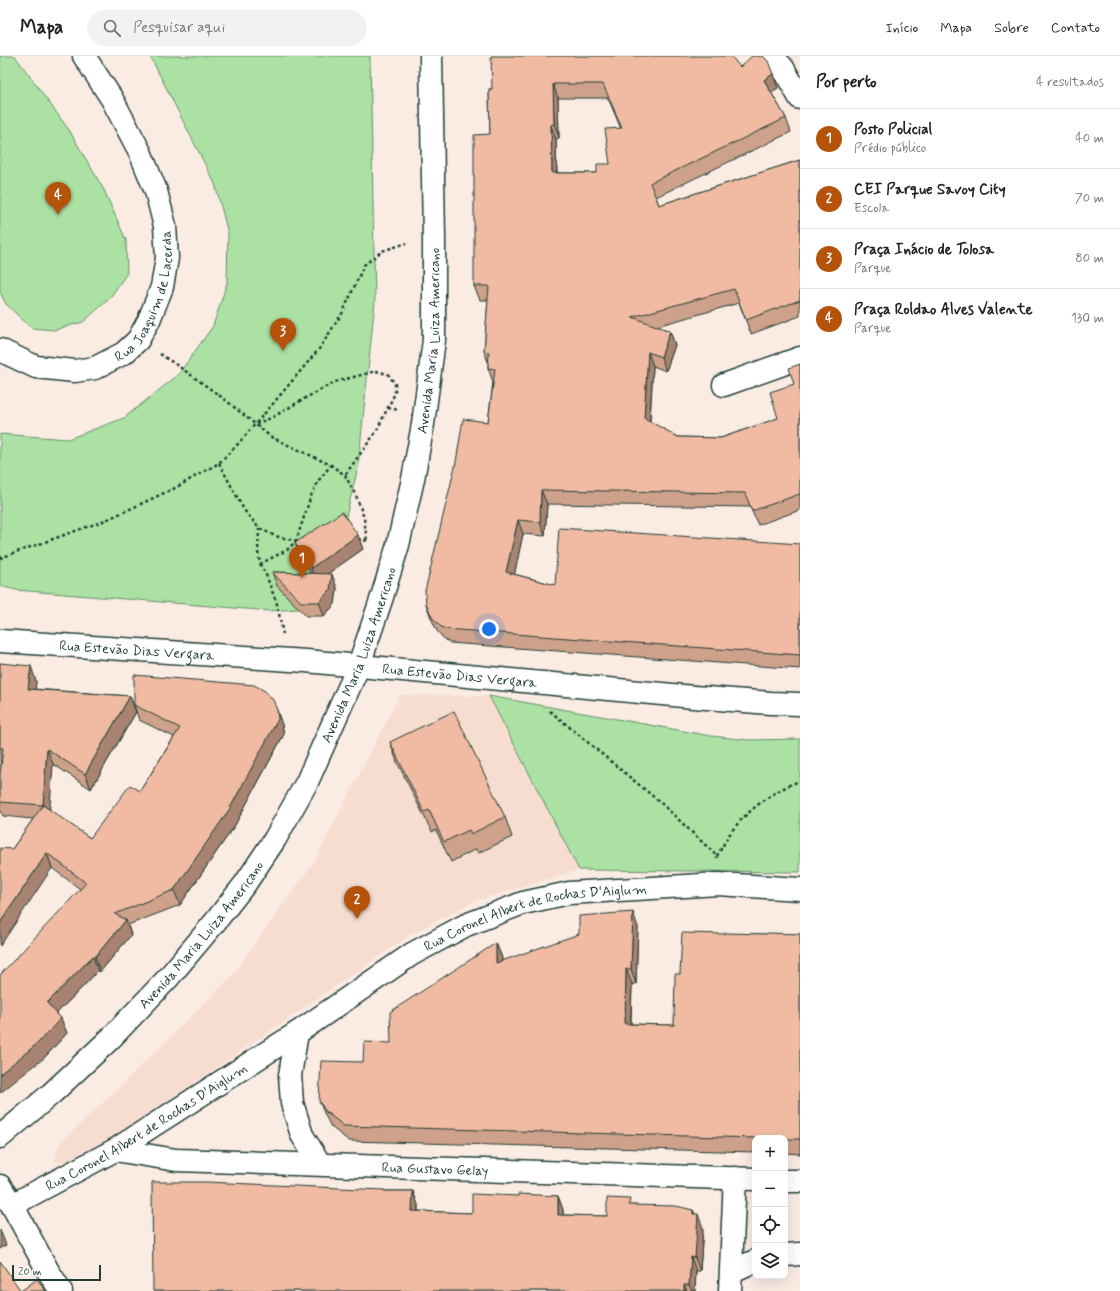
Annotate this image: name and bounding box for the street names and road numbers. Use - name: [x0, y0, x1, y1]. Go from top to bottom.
- street label: Rua Joaquim de Lacerda: [112, 230, 177, 366]
- street label: Avenida Maria Luiza Americano: [413, 248, 444, 435]
- street label: Avenida Maria Luiza Americano: [318, 565, 401, 746]
- street label: Rua Estevão Dias Vergara: [59, 637, 215, 666]
- street label: Rua Estevão Dias Vergara: [382, 660, 538, 692]
- street label: Avenida Maria Luiza Americano: [135, 858, 268, 1013]
- street label: Rua Coronel Albert de Rochas D'Aiglum: [421, 880, 647, 956]
- street label: Rua Coronel Albert de Rochas D'Aiglum: [43, 1059, 251, 1195]
- street label: Rua Gustavo Gelay: [381, 1159, 489, 1180]

